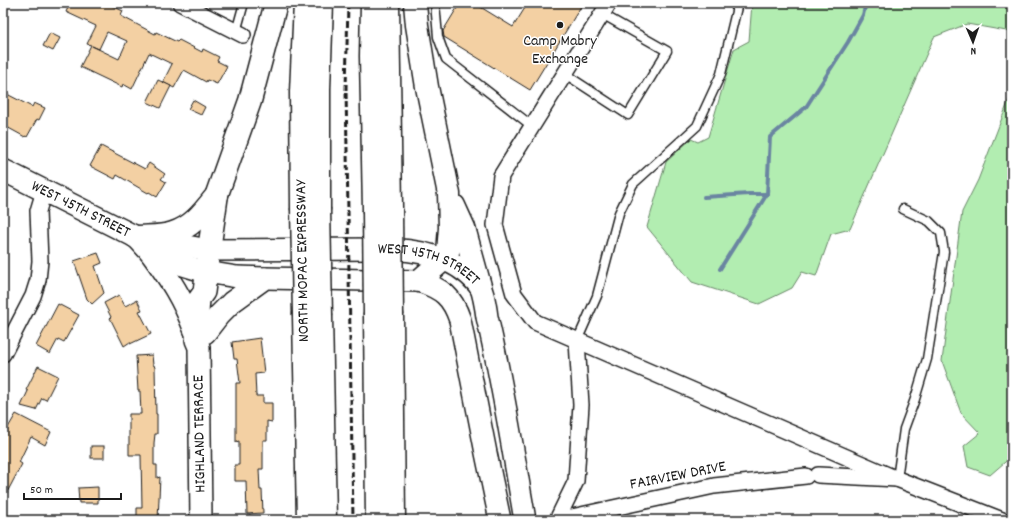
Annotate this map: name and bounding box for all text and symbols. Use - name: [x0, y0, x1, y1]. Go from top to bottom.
- marker: Camp Mabry Exchange: [555, 20, 565, 30]
- north arrow: [953, 22, 993, 62]
- place label: Camp Mabry Exchange: [523, 30, 597, 71]
- text: N: [970, 42, 976, 58]
- street label: WEST 45TH STREET: [27, 175, 135, 244]
- street label: NORTH MOPAC EXPRESSWAY: [290, 178, 316, 342]
- street label: WEST 45TH STREET: [378, 237, 486, 291]
- street label: HIGHLAND TERRACE: [187, 374, 213, 493]
- street label: FAIRVIEW DRIVE: [628, 455, 729, 497]
- scale bar: [24, 475, 121, 501]
- text: 50 m: [30, 482, 53, 499]

